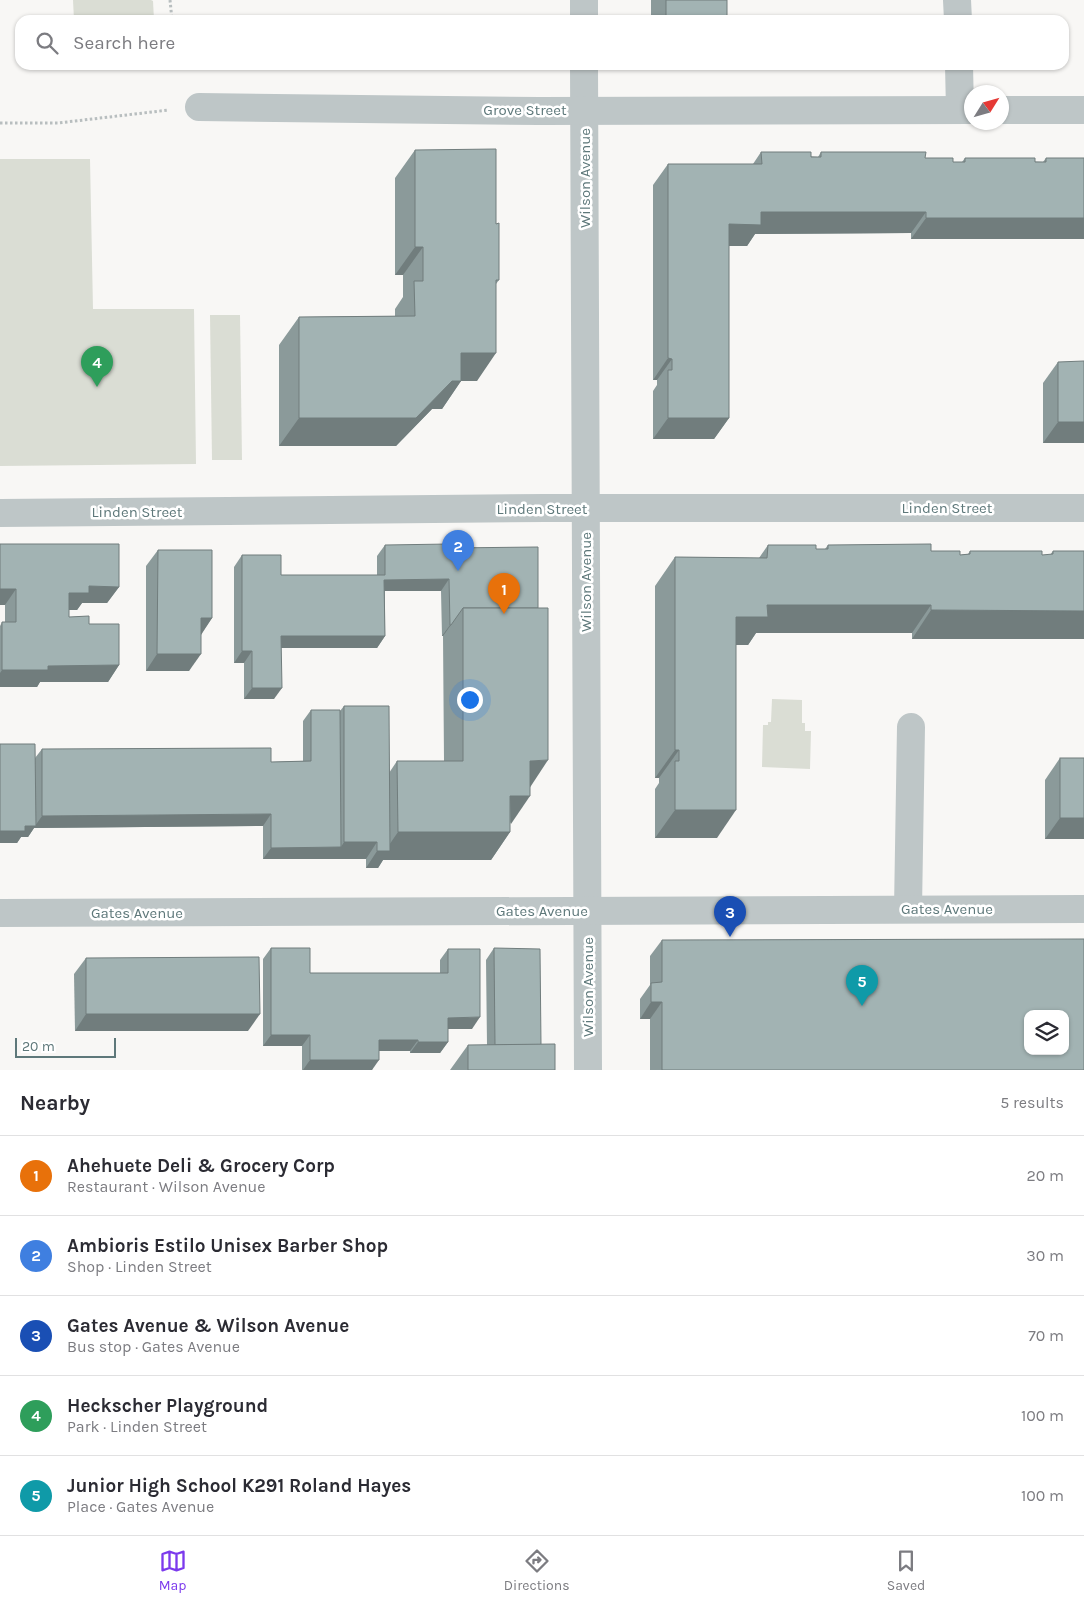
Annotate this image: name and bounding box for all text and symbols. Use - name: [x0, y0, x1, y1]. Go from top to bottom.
- search box: [15, 15, 1069, 70]
- icon: search: [33, 29, 61, 57]
- text: Search here: [73, 32, 175, 54]
- north arrow: [964, 85, 1009, 130]
- street label: Grove Street: [483, 101, 567, 119]
- street label: Wilson Avenue: [576, 128, 594, 228]
- pin: 4: [81, 346, 113, 387]
- street label: Linden Street: [902, 499, 993, 517]
- street label: Linden Street: [497, 500, 588, 518]
- street label: Linden Street: [92, 503, 183, 521]
- pin: 2: [442, 530, 474, 571]
- street label: Wilson Avenue: [577, 532, 595, 632]
- pin: 1: [488, 573, 520, 614]
- your location: [457, 687, 483, 713]
- pin: 3: [714, 896, 746, 937]
- street label: Gates Avenue: [901, 900, 993, 918]
- street label: Gates Avenue: [496, 902, 588, 920]
- street label: Gates Avenue: [91, 904, 183, 922]
- street label: Wilson Avenue: [579, 937, 597, 1037]
- pin: 5: [846, 965, 878, 1006]
- map controls: [1024, 1010, 1069, 1055]
- button: layers: [1024, 1010, 1069, 1055]
- scale bar: [15, 1035, 116, 1058]
- text: 20 m: [22, 1038, 55, 1055]
- text: Nearby: [20, 1091, 90, 1115]
- text: 5 results: [1000, 1093, 1064, 1112]
- text: Ahehuete Deli & Grocery Corp: [67, 1155, 335, 1177]
- text: 1: [33, 1166, 39, 1185]
- text: 20 m: [1026, 1166, 1064, 1185]
- text: Restaurant · Wilson Avenue: [67, 1177, 265, 1196]
- text: Ambioris Estilo Unisex Barber Shop: [67, 1235, 388, 1257]
- text: 2: [31, 1246, 41, 1265]
- text: 30 m: [1026, 1246, 1064, 1265]
- text: Shop · Linden Street: [67, 1257, 212, 1276]
- text: Gates Avenue & Wilson Avenue: [67, 1315, 349, 1337]
- text: 3: [31, 1326, 41, 1345]
- text: 70 m: [1028, 1326, 1064, 1345]
- text: Bus stop · Gates Avenue: [67, 1337, 240, 1356]
- text: Heckscher Playground: [67, 1395, 268, 1417]
- text: 4: [31, 1406, 41, 1425]
- text: 100 m: [1021, 1406, 1064, 1425]
- text: Park · Linden Street: [67, 1417, 207, 1436]
- text: Junior High School K291 Roland Hayes: [67, 1475, 411, 1497]
- text: 5: [31, 1486, 41, 1505]
- text: 100 m: [1021, 1486, 1064, 1505]
- text: Place · Gates Avenue: [67, 1497, 214, 1516]
- tab: Map: [159, 1547, 187, 1594]
- tab: Directions: [504, 1547, 570, 1594]
- tab: Saved: [887, 1547, 925, 1594]

